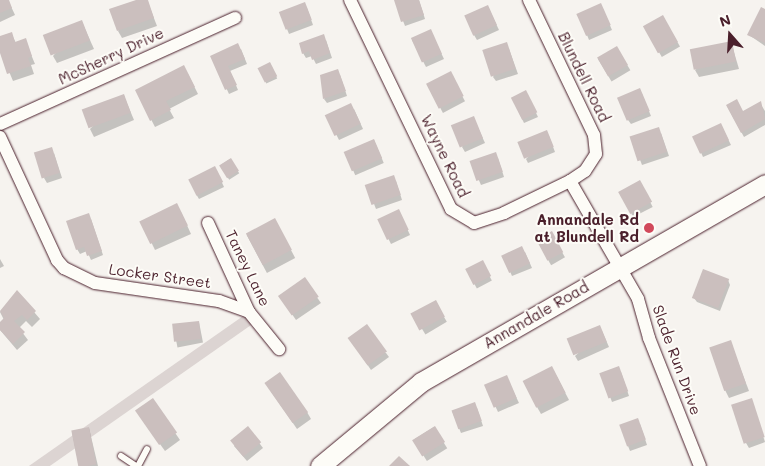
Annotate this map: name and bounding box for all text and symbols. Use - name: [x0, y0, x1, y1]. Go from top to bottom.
- north arrow: [705, 10, 755, 60]
- text: N: [717, 10, 733, 31]
- street label: McSherry Drive: [55, 24, 167, 88]
- street label: Blundell Road: [554, 29, 614, 125]
- street label: Wayne Road: [417, 112, 473, 200]
- place label: Annandale Rd at Blundell Rd: [535, 210, 639, 245]
- marker: Annandale Rd at Blundell Rd: [643, 222, 655, 234]
- street label: Taney Lane: [222, 227, 274, 309]
- street label: Locker Street: [108, 260, 212, 292]
- street label: Annandale Road: [480, 278, 592, 352]
- street label: Slade Run Drive: [649, 303, 705, 417]

